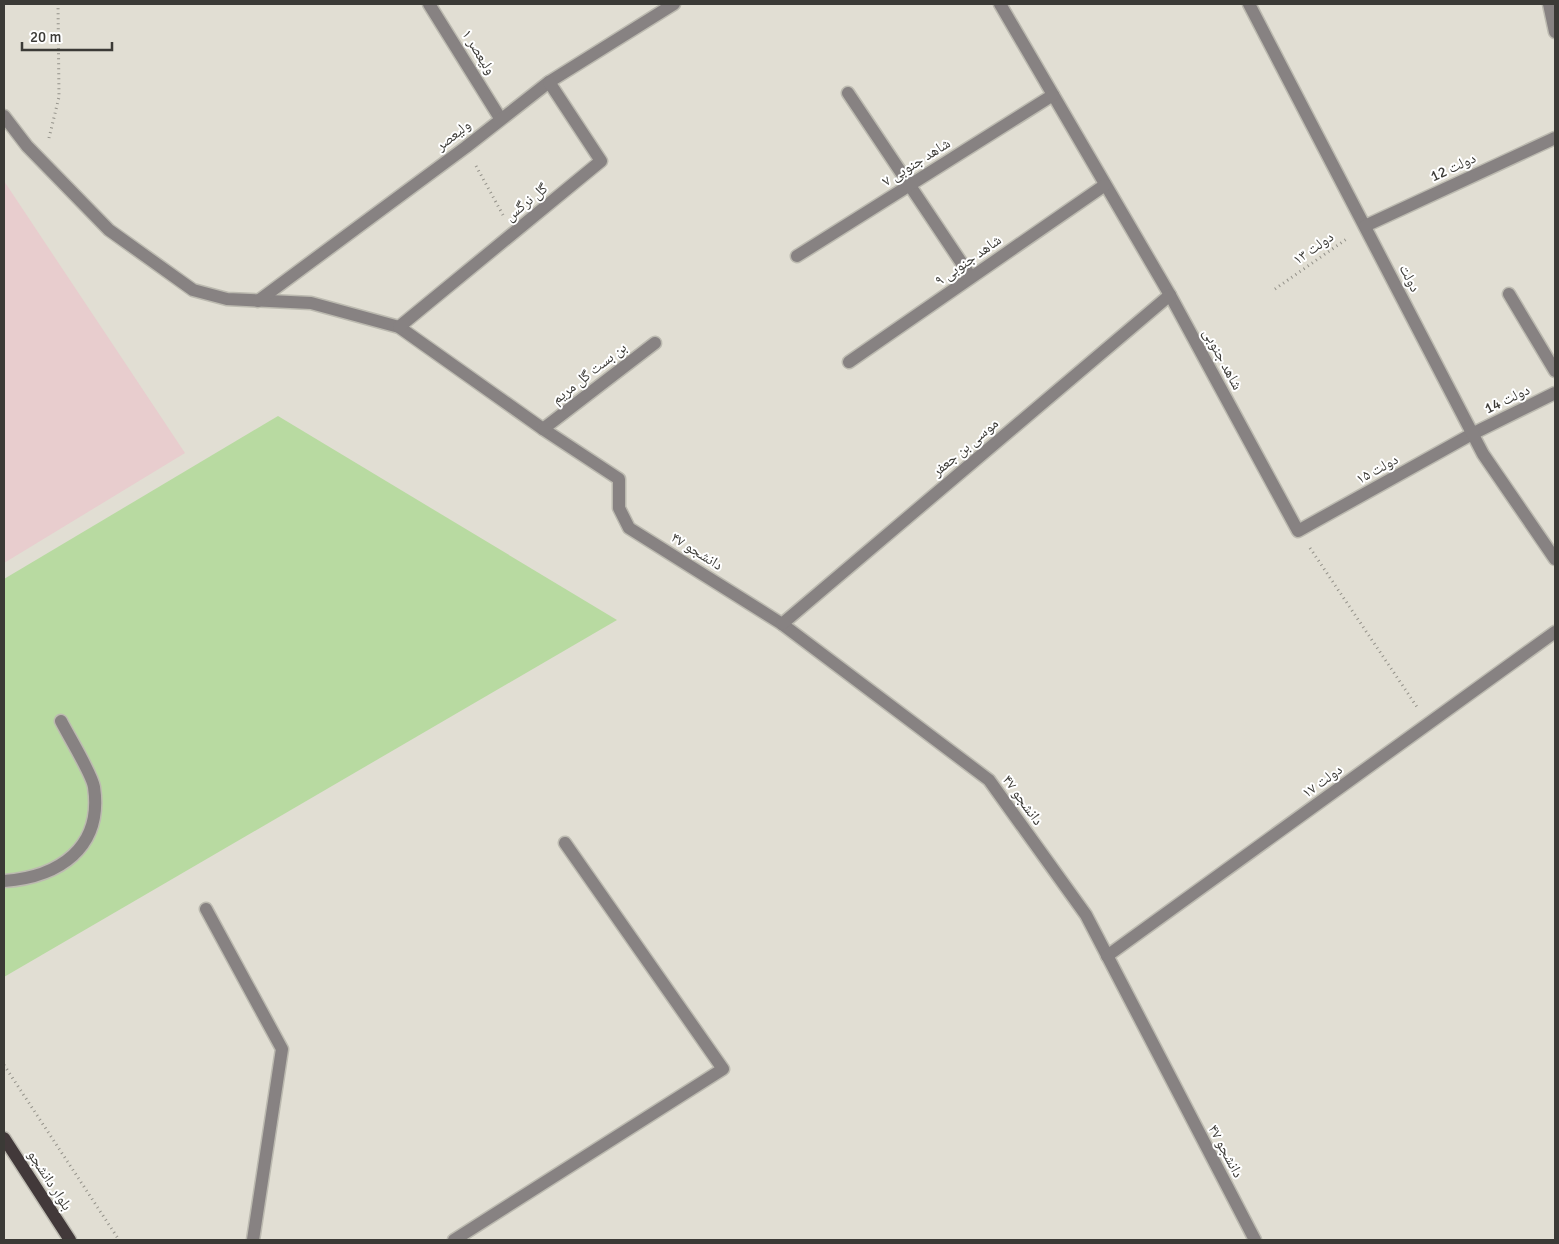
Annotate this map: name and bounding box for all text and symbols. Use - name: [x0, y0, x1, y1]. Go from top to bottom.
- scale bar: [22, 20, 112, 52]
- street label: ولیعصر ۱: [458, 26, 500, 78]
- text: 20 m: [30, 28, 61, 46]
- street label: ولیعصر: [431, 116, 474, 155]
- street label: شاهد جنوبی ۷: [879, 134, 954, 191]
- street label: دولت 12: [1427, 149, 1479, 185]
- street label: گل نرگس: [501, 179, 552, 226]
- street label: دولت ۱۳: [1289, 228, 1337, 268]
- street label: شاهد جنوبی ۹: [931, 230, 1005, 290]
- street label: دولت: [1395, 261, 1425, 295]
- street label: شاهد جنوبی: [1198, 325, 1247, 393]
- street label: بن بست گل مریم: [548, 338, 631, 409]
- street label: دولت 14: [1481, 380, 1533, 418]
- street label: موسی بن جعفر: [927, 414, 1003, 481]
- street label: دولت ۱۵: [1353, 450, 1401, 488]
- street label: دانشجو ۴۷: [668, 528, 726, 574]
- street label: دولت ۱۷: [1298, 760, 1346, 802]
- street label: دانشجو ۴۷: [999, 771, 1047, 829]
- street label: دانشجو ۴۷: [1205, 1121, 1247, 1181]
- street label: بلوار دانشجو: [24, 1146, 76, 1214]

